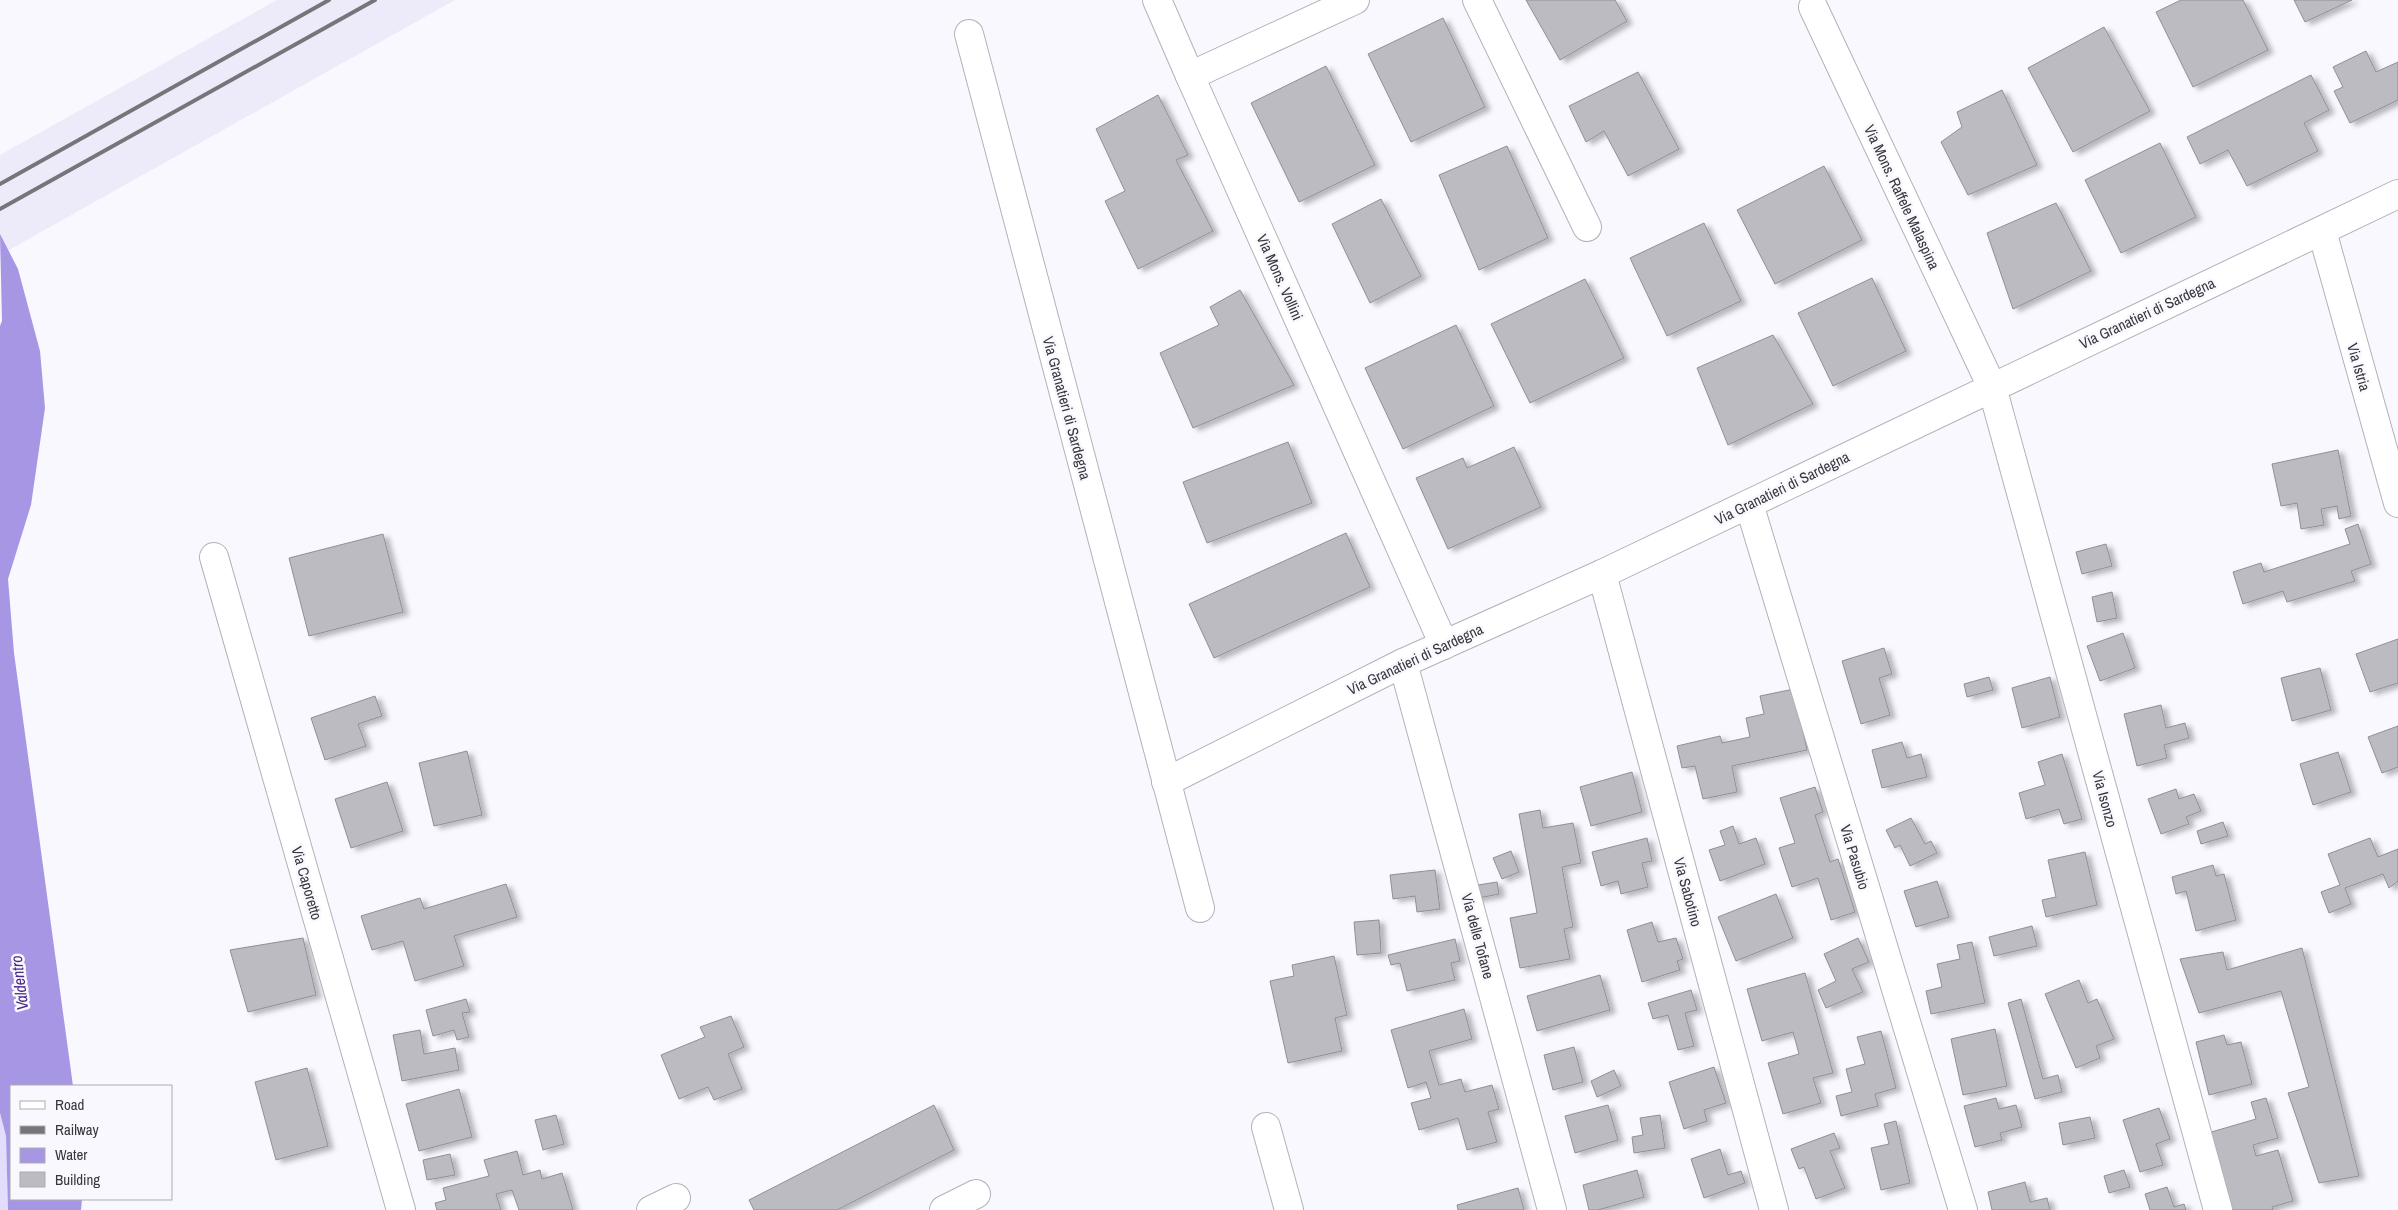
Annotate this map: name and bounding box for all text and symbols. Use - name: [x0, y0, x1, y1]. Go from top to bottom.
- street label: Via Mons. Raffele Malaspina: [1859, 121, 1945, 273]
- street label: Via Mons. Vollini: [1252, 231, 1308, 323]
- street label: Via Granatieri di Sardegna: [2076, 272, 2218, 354]
- street label: Via Granatieri di Sardegna: [1038, 334, 1096, 482]
- street label: Via Istria: [2342, 341, 2376, 394]
- street label: Via Granatieri di Sardegna: [1711, 446, 1853, 530]
- street label: Via Granatieri di Sardegna: [1344, 618, 1486, 700]
- street label: Via Isonzo: [2087, 768, 2123, 830]
- street label: Via Pasubio: [1835, 822, 1875, 892]
- street label: Via Caporetto: [286, 844, 328, 922]
- street label: Via Sabotino: [1669, 855, 1707, 929]
- street label: Via delle Tofane: [1456, 891, 1500, 981]
- water label: Valdentro: [5, 954, 33, 1012]
- legend: [10, 1085, 172, 1200]
- text: Road: [55, 1094, 84, 1115]
- text: Railway: [55, 1119, 100, 1140]
- text: Water: [55, 1144, 87, 1165]
- text: Building: [55, 1169, 100, 1190]

